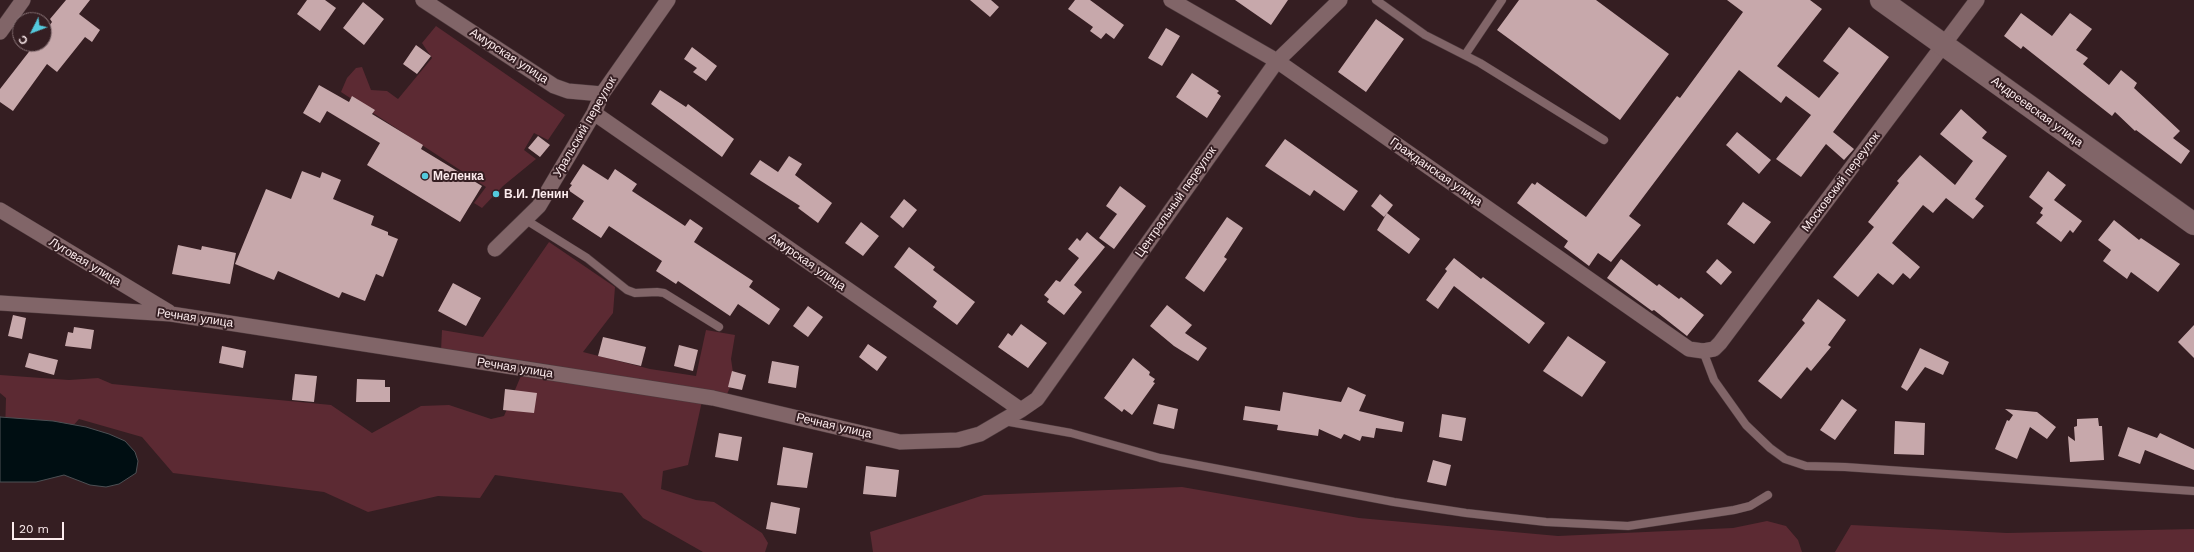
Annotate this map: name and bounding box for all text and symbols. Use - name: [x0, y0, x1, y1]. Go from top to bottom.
- north arrow: [12, 12, 52, 52]
- street label: Амурская улица: [467, 25, 551, 87]
- text: С: [16, 32, 31, 47]
- street label: Уральский переулок: [550, 74, 620, 180]
- street label: Андреевская улица: [1988, 74, 2086, 150]
- street label: Московский переулок: [1799, 129, 1883, 235]
- street label: Гражданская улица: [1387, 135, 1485, 209]
- street label: Центральный переулок: [1132, 144, 1220, 260]
- place label: Меленка: [433, 169, 484, 183]
- marker: Меленка: [420, 171, 430, 181]
- place label: В.И. Ленин: [504, 187, 569, 201]
- marker: В.И. Ленин: [491, 189, 501, 199]
- street label: Амурская улица: [766, 230, 848, 294]
- street label: Луговая улица: [46, 235, 124, 289]
- street label: Речная улица: [156, 306, 234, 330]
- street label: Речная улица: [476, 355, 554, 381]
- street label: Речная улица: [795, 410, 873, 442]
- scale bar: [14, 514, 66, 540]
- text: 20 m: [19, 522, 49, 536]

